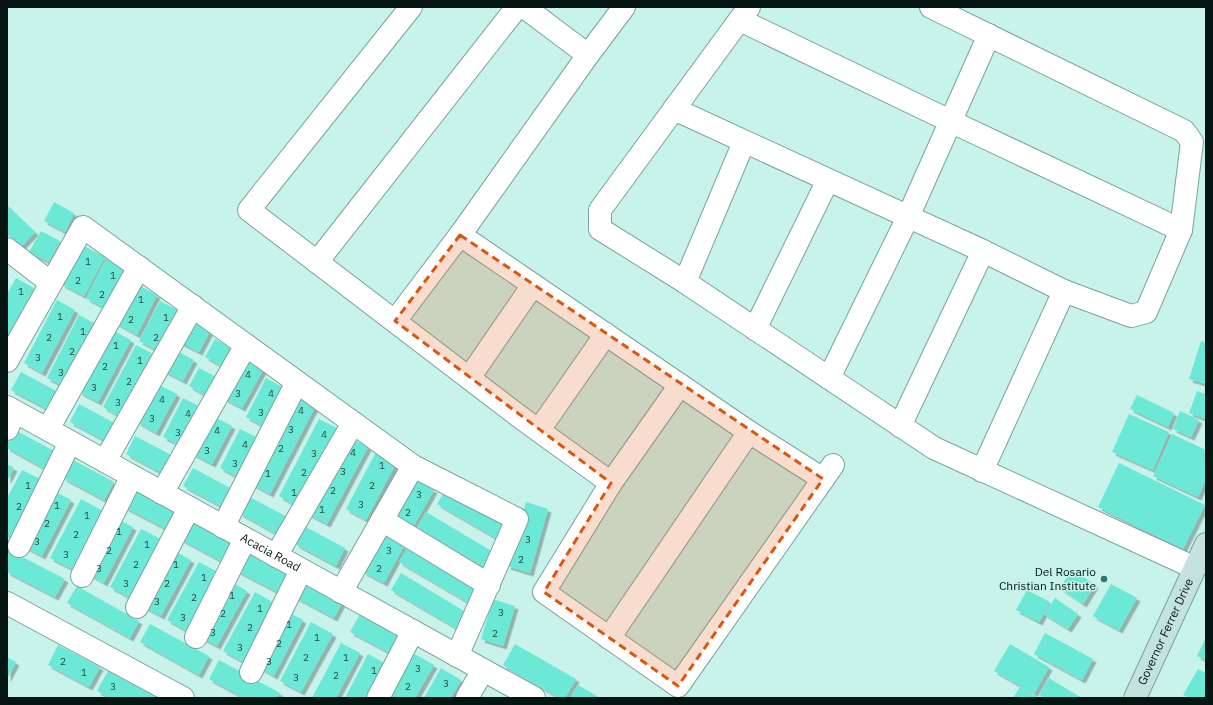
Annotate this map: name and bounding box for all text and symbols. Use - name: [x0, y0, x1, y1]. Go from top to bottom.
- house number: 1: [85, 255, 91, 268]
- house number: 1: [110, 269, 116, 282]
- house number: 2: [75, 274, 81, 287]
- house number: 1: [18, 285, 24, 298]
- house number: 2: [99, 288, 105, 301]
- house number: 1: [138, 293, 144, 306]
- house number: 1: [57, 310, 63, 323]
- house number: 1: [163, 311, 169, 324]
- house number: 2: [128, 313, 134, 326]
- house number: 1: [80, 325, 86, 338]
- house number: 2: [46, 331, 52, 344]
- house number: 2: [153, 331, 159, 344]
- house number: 1: [113, 339, 119, 352]
- house number: 2: [69, 345, 75, 358]
- house number: 3: [35, 351, 41, 364]
- house number: 1: [137, 354, 143, 367]
- house number: 2: [102, 360, 108, 373]
- house number: 3: [58, 366, 64, 379]
- house number: 4: [245, 368, 251, 381]
- house number: 2: [126, 375, 132, 388]
- house number: 3: [91, 381, 97, 394]
- house number: 3: [235, 387, 241, 400]
- house number: 4: [268, 387, 274, 400]
- house number: 4: [159, 393, 165, 406]
- house number: 3: [115, 396, 121, 409]
- house number: 4: [298, 404, 304, 417]
- house number: 3: [258, 406, 264, 419]
- house number: 4: [185, 407, 191, 420]
- house number: 3: [149, 412, 155, 425]
- house number: 3: [288, 423, 294, 436]
- house number: 4: [214, 424, 220, 437]
- house number: 3: [175, 426, 181, 439]
- house number: 4: [321, 428, 327, 441]
- house number: 4: [242, 438, 248, 451]
- house number: 2: [278, 442, 284, 455]
- house number: 3: [204, 444, 210, 457]
- house number: 4: [350, 446, 356, 459]
- house number: 3: [311, 447, 317, 460]
- house number: 3: [232, 457, 238, 470]
- house number: 1: [379, 459, 385, 472]
- house number: 3: [340, 465, 346, 478]
- house number: 2: [301, 466, 307, 479]
- house number: 1: [265, 467, 271, 480]
- house number: 1: [25, 479, 31, 492]
- house number: 2: [369, 479, 375, 492]
- house number: 2: [330, 484, 336, 497]
- house number: 1: [291, 486, 297, 499]
- house number: 3: [416, 488, 422, 501]
- house number: 3: [358, 498, 364, 511]
- house number: 1: [54, 499, 60, 512]
- house number: 2: [16, 500, 22, 513]
- house number: 1: [319, 503, 325, 516]
- house number: 2: [405, 506, 411, 519]
- house number: 1: [84, 509, 90, 522]
- house number: 2: [44, 517, 50, 530]
- house number: 1: [116, 525, 122, 538]
- house number: 2: [73, 528, 79, 541]
- street label: Acacia Road: [238, 530, 303, 575]
- house number: 3: [525, 533, 531, 546]
- house number: 3: [34, 535, 40, 548]
- house number: 1: [144, 538, 150, 551]
- house number: 2: [106, 544, 112, 557]
- house number: 3: [386, 544, 392, 557]
- house number: 3: [63, 548, 69, 561]
- house number: 2: [518, 553, 524, 566]
- house number: 2: [133, 558, 139, 571]
- house number: 1: [173, 558, 179, 571]
- house number: 3: [96, 562, 102, 575]
- house number: 2: [376, 562, 382, 575]
- place label: Del Rosario Christian Institute: [999, 564, 1096, 593]
- house number: 1: [201, 571, 207, 584]
- marker: Del Rosario Christian Institute: [1099, 574, 1109, 584]
- street label: Governor Ferrer Drive: [1134, 575, 1196, 687]
- house number: 3: [123, 577, 129, 590]
- house number: 2: [164, 577, 170, 590]
- house number: 1: [229, 589, 235, 602]
- house number: 2: [191, 591, 197, 604]
- house number: 3: [154, 595, 160, 608]
- house number: 1: [257, 602, 263, 615]
- house number: 3: [498, 606, 504, 619]
- house number: 2: [220, 607, 226, 620]
- house number: 3: [180, 611, 186, 624]
- house number: 1: [286, 618, 292, 631]
- house number: 2: [247, 621, 253, 634]
- house number: 3: [210, 626, 216, 639]
- house number: 2: [492, 627, 498, 640]
- house number: 1: [314, 631, 320, 644]
- house number: 2: [276, 637, 282, 650]
- house number: 3: [237, 641, 243, 654]
- house number: 2: [303, 651, 309, 664]
- house number: 1: [343, 651, 349, 664]
- house number: 2: [60, 655, 66, 668]
- house number: 3: [266, 655, 272, 668]
- house number: 3: [415, 662, 421, 675]
- house number: 1: [371, 664, 377, 677]
- house number: 1: [81, 666, 87, 679]
- house number: 2: [333, 669, 339, 682]
- house number: 3: [293, 671, 299, 684]
- house number: 3: [443, 677, 449, 690]
- house number: 3: [110, 680, 116, 693]
- house number: 2: [405, 680, 411, 693]

